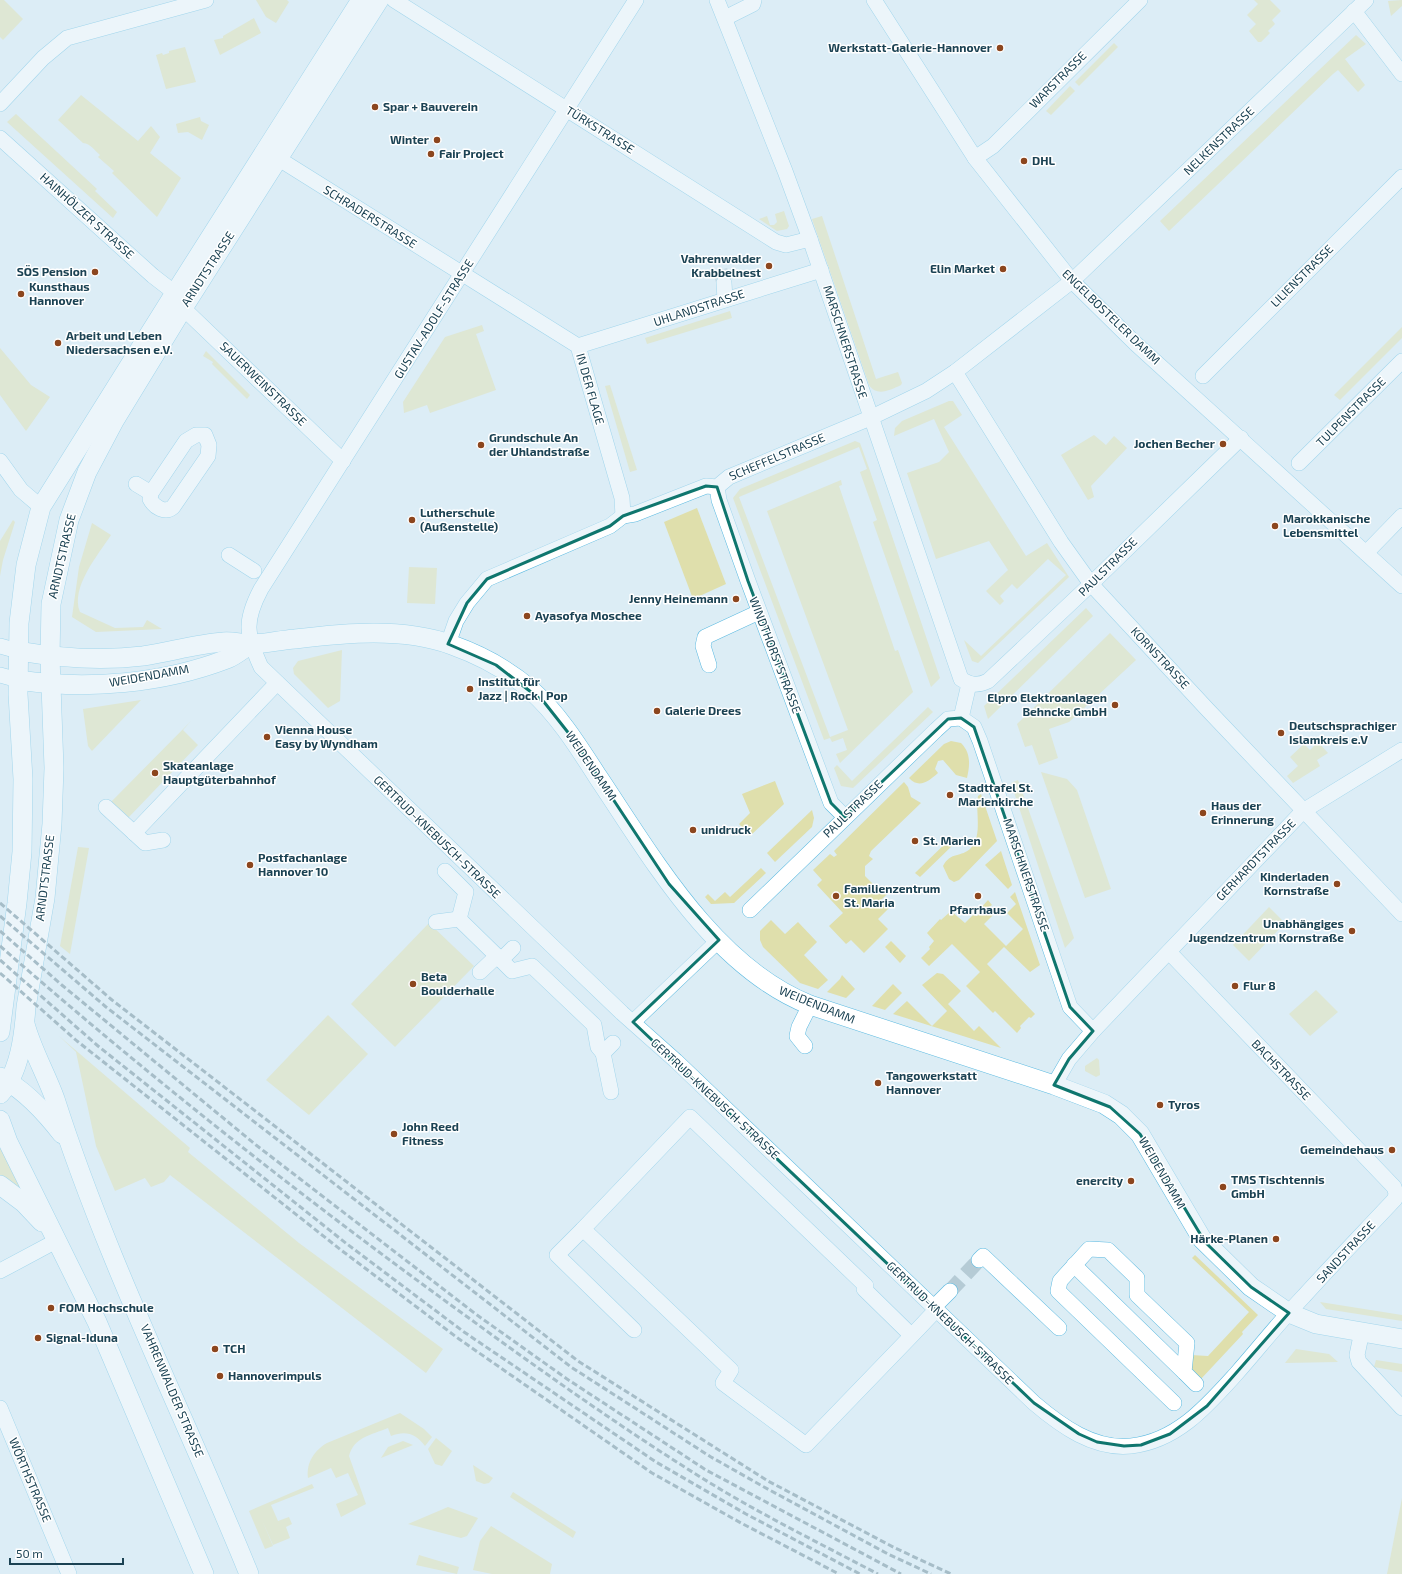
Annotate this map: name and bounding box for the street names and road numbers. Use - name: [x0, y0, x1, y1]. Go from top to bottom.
- street label: WARSTRASSE: [1026, 48, 1089, 111]
- street label: TÜRKSTRASSE: [564, 102, 638, 156]
- street label: NELKENSTRASSE: [1180, 103, 1257, 177]
- street label: HAINHÖLZER STRASSE: [38, 169, 138, 261]
- street label: SCHRADERSTRASSE: [321, 182, 420, 251]
- street label: ARNDTSTRASSE: [178, 228, 237, 309]
- street label: LILIENSTRASSE: [1267, 241, 1336, 309]
- street label: GUSTAV-ADOLF-STRASSE: [391, 256, 476, 381]
- street label: ENGELBOSTELER DAMM: [1060, 266, 1164, 367]
- street label: MARSCHNERSTRASSE: [821, 283, 871, 400]
- street label: UHLANDSTRASSE: [651, 286, 746, 328]
- street label: SAUERWEINSTRASSE: [218, 338, 310, 428]
- street label: IN DER FLAGE: [574, 352, 608, 426]
- street label: TULPENSTRASSE: [1313, 374, 1388, 449]
- street label: SCHEFFELSTRASSE: [727, 429, 827, 483]
- street label: ARNDTSTRASSE: [44, 512, 78, 600]
- street label: PAULSTRASSE: [1075, 534, 1140, 598]
- street label: WINDTHORSTSTRASSE: [747, 594, 805, 715]
- street label: KORNSTRASSE: [1129, 623, 1193, 691]
- street label: WEIDENDAMM: [108, 661, 190, 689]
- street label: WEIDENDAMM: [563, 728, 620, 803]
- street label: GERTRUD-KNEBUSCH-STRASSE: [371, 772, 504, 901]
- street label: PAULSTRASSE: [820, 776, 885, 840]
- street label: GERHARDTSTRASSE: [1213, 815, 1298, 903]
- street label: MARSCHNERSTRASSE: [1001, 816, 1053, 933]
- street label: ARNDTSTRASSE: [32, 834, 56, 922]
- street label: WEIDENDAMM: [777, 982, 857, 1026]
- street label: GERTRUD-KNEBUSCH-STRASSE: [649, 1035, 783, 1162]
- street label: BACHSTRASSE: [1249, 1036, 1314, 1103]
- street label: WEIDENDAMM: [1137, 1134, 1189, 1211]
- street label: SANDSTRASSE: [1313, 1217, 1378, 1285]
- street label: GERTRUD-KNEBUSCH-STRASSE: [884, 1258, 1017, 1387]
- street label: VAHRENWALDER STRASSE: [138, 1322, 207, 1460]
- street label: WÖRTHSTRASSE: [7, 1435, 55, 1524]

